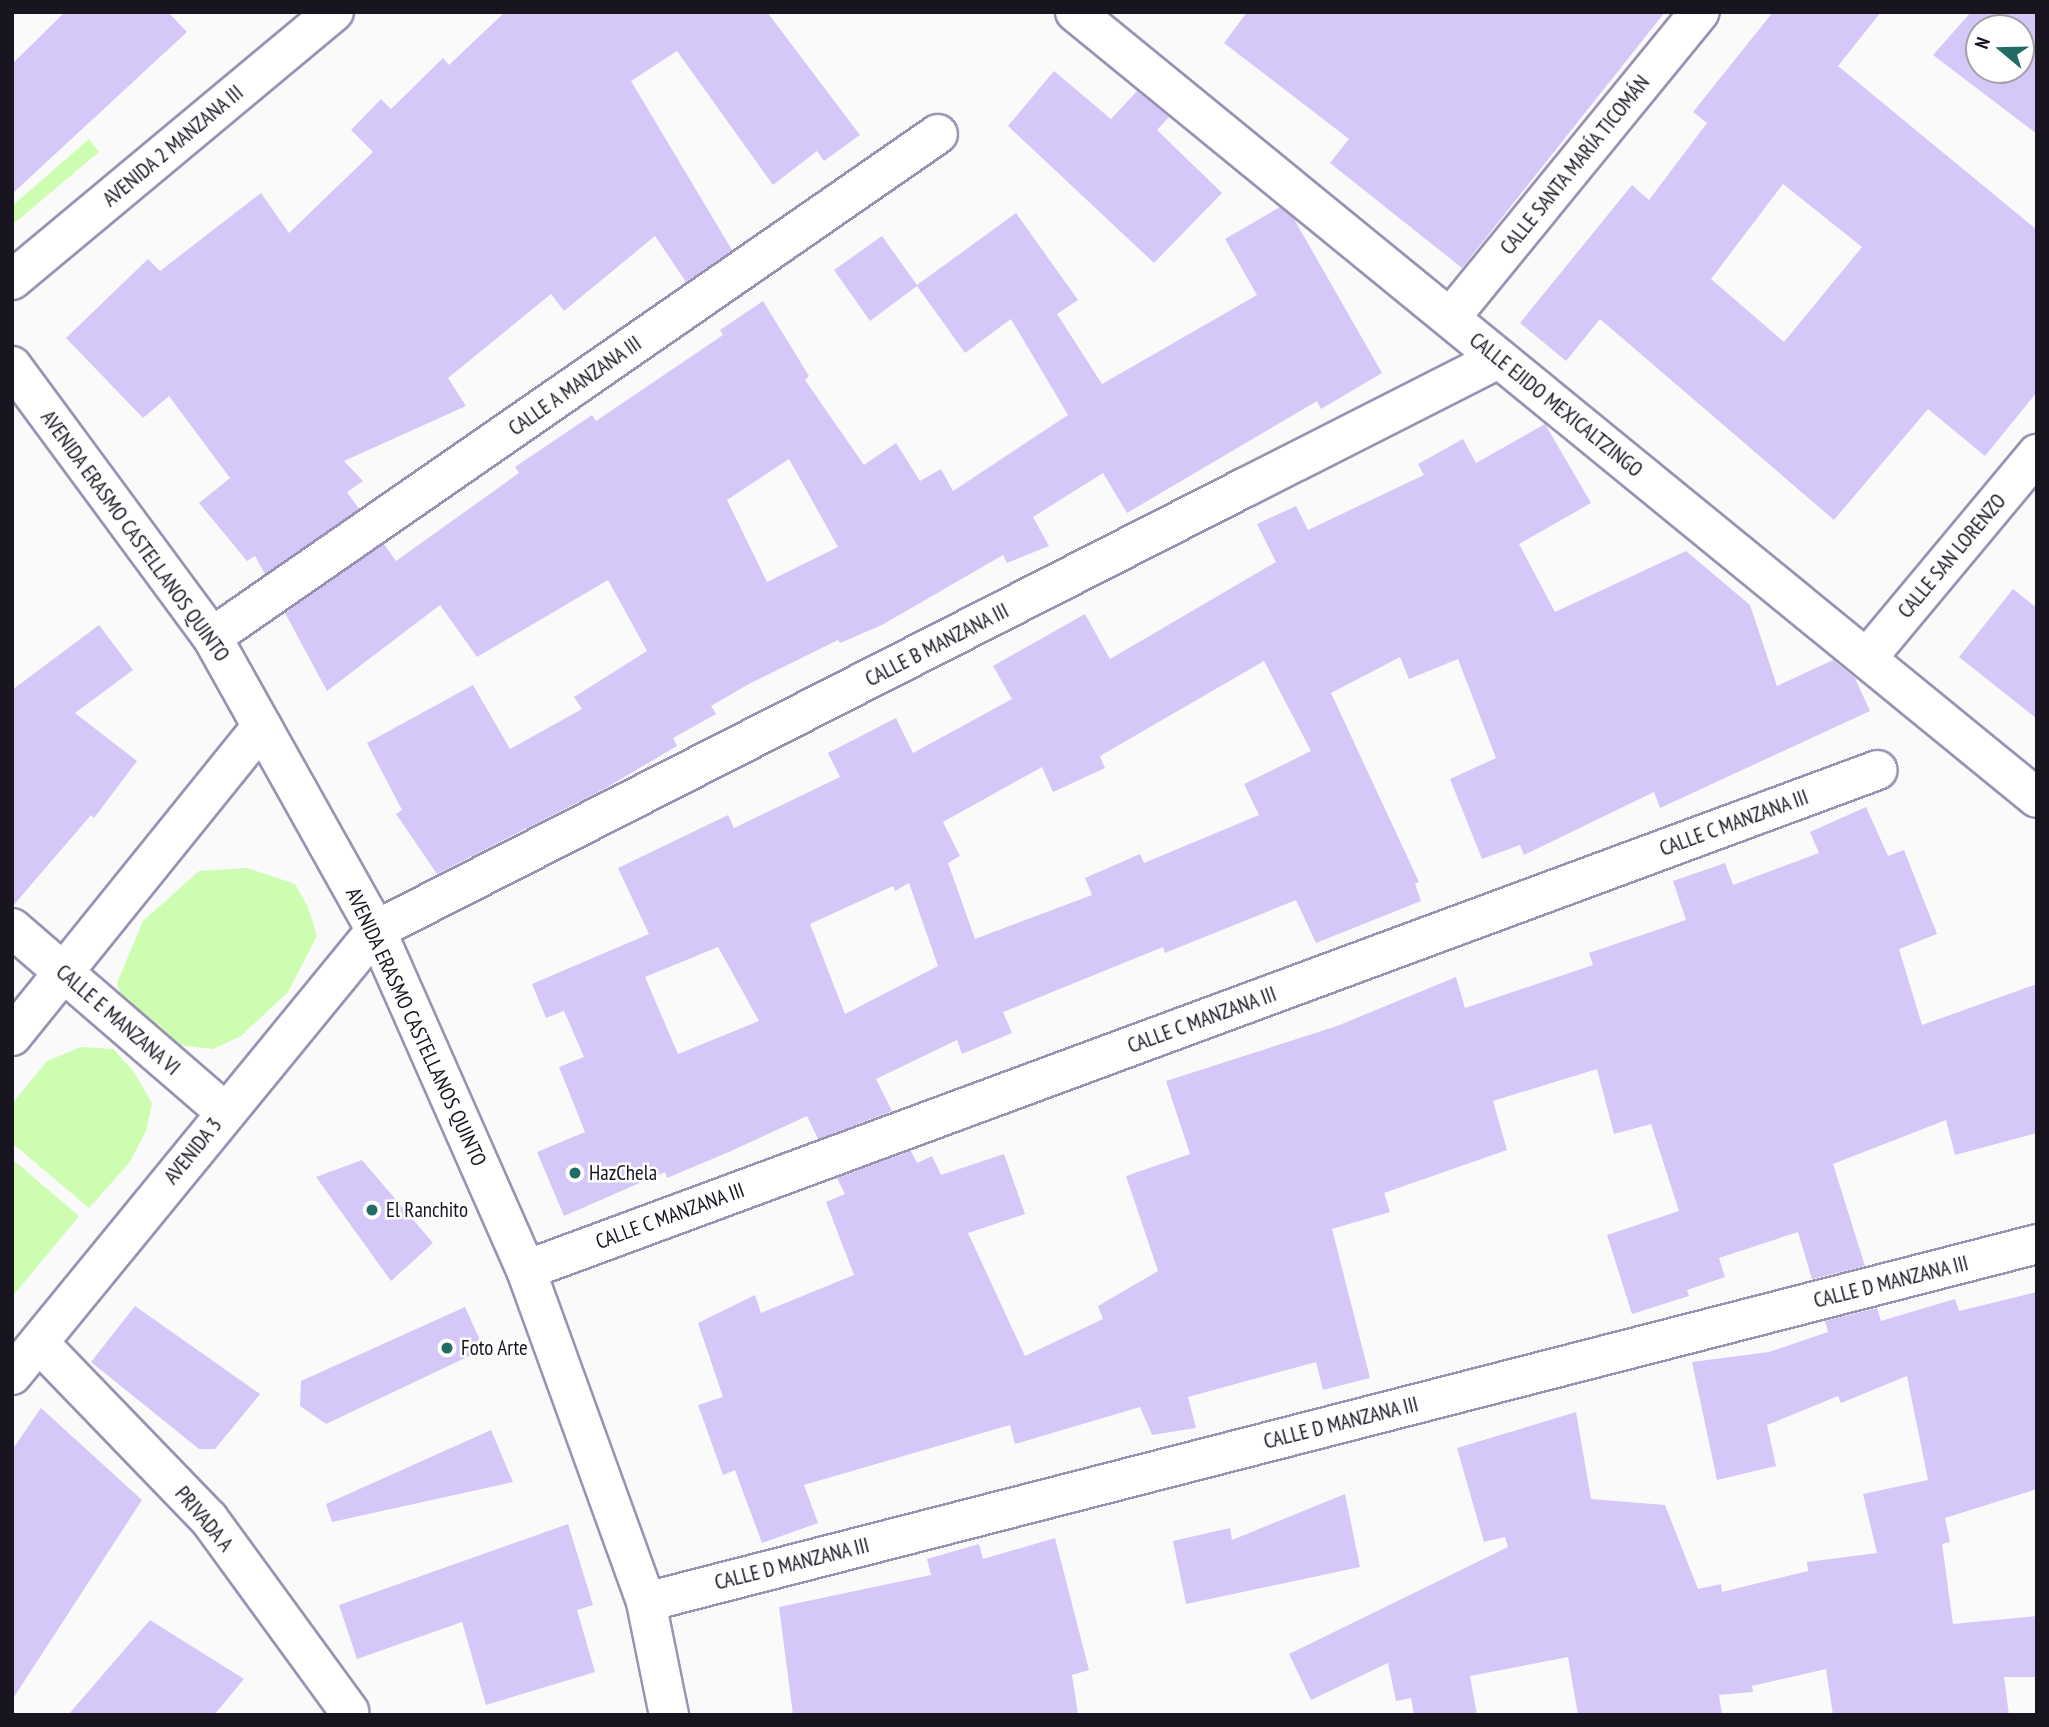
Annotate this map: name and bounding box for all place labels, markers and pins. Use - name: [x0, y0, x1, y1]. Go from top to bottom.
- place label: HazChela: [589, 1160, 657, 1186]
- marker: HazChela: [567, 1165, 583, 1181]
- place label: El Ranchito: [386, 1197, 468, 1223]
- marker: El Ranchito: [364, 1202, 380, 1218]
- place label: Foto Arte: [461, 1335, 528, 1361]
- marker: Foto Arte: [439, 1340, 455, 1356]

